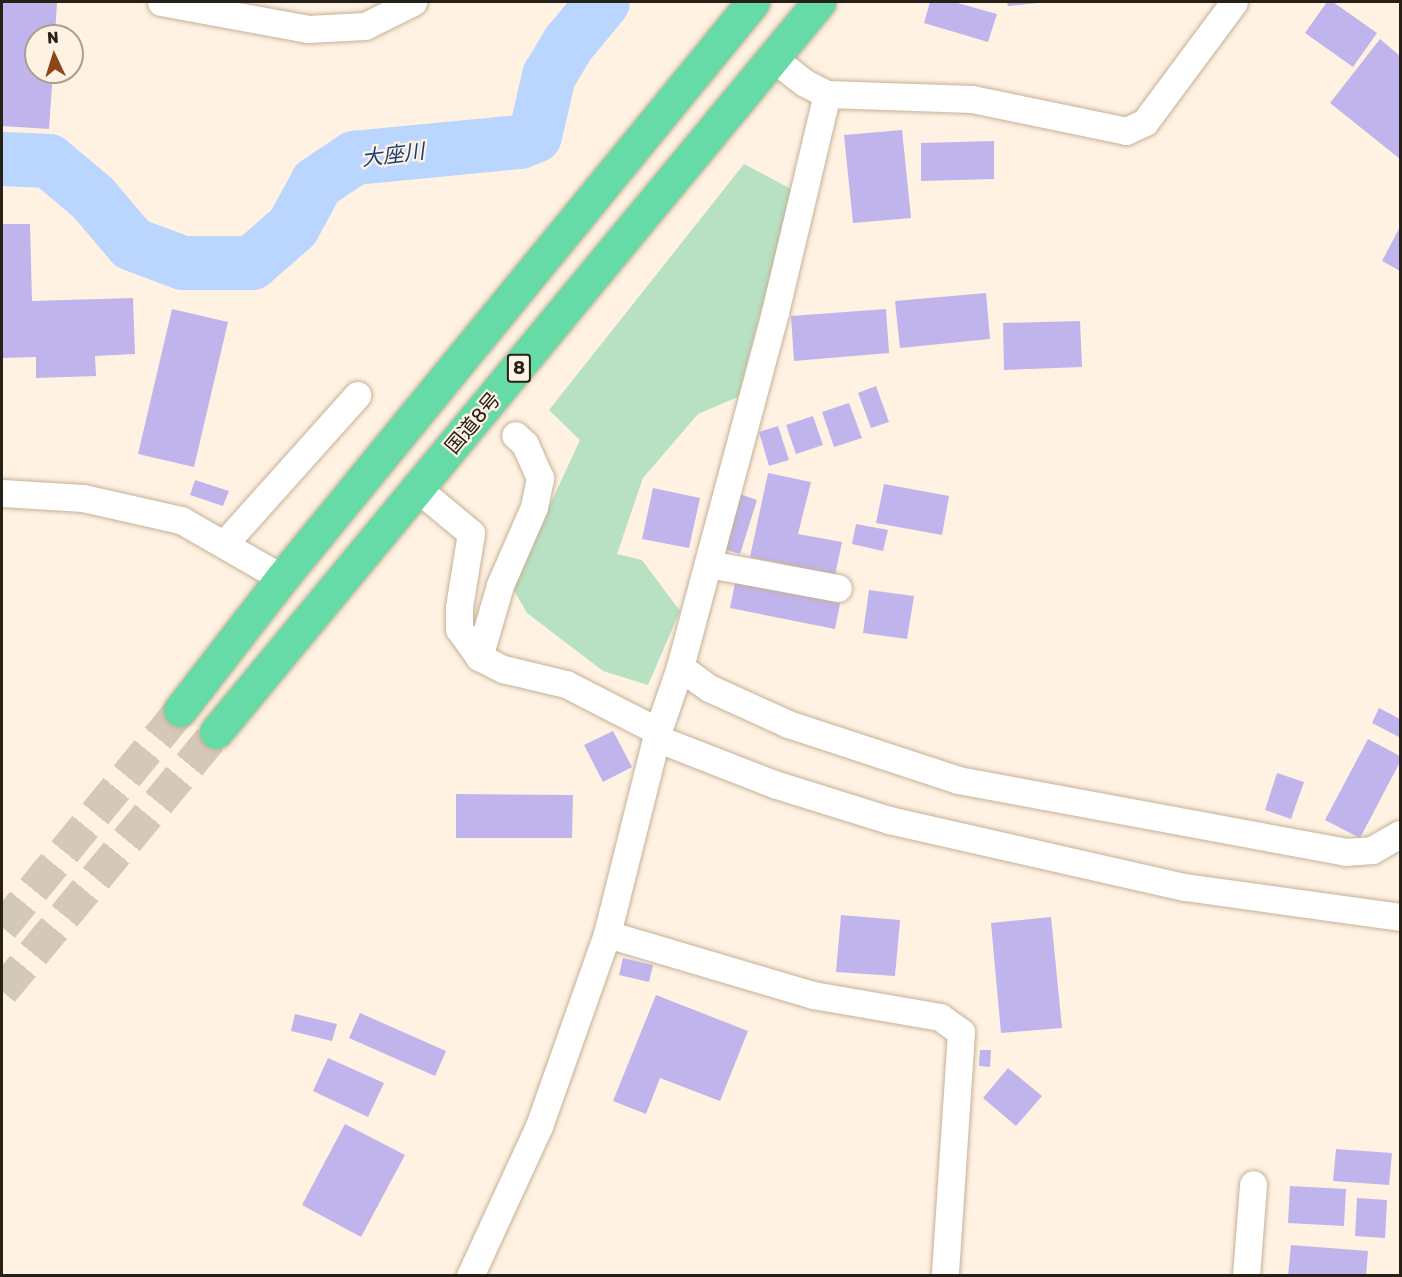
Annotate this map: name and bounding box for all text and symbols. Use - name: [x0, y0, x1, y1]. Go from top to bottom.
- north arrow: [24, 24, 84, 84]
- text: N: [46, 28, 59, 47]
- water label: 大座川: [360, 139, 426, 171]
- road number: 8: [506, 353, 532, 383]
- street label: 国道8号: [440, 387, 506, 459]

